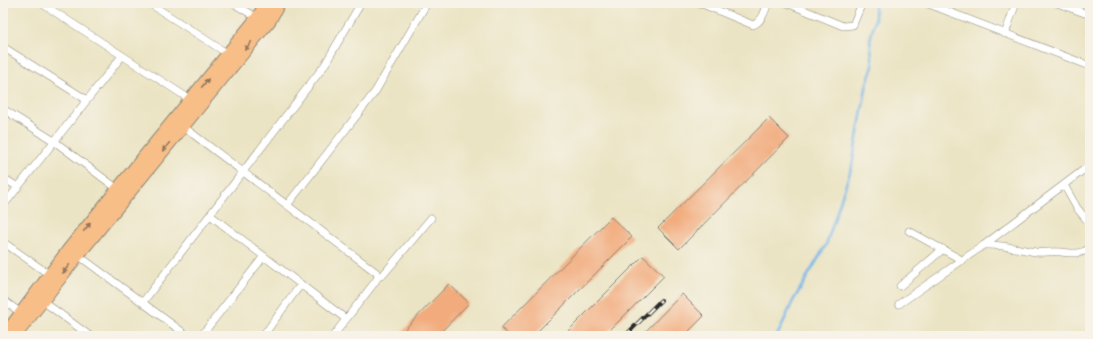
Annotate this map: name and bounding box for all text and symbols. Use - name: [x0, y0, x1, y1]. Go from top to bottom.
- one-way arrow: [244, 41, 253, 52]
- one-way arrow: [200, 77, 209, 88]
- one-way arrow: [162, 142, 171, 152]
- one-way arrow: [83, 222, 92, 232]
- one-way arrow: [62, 264, 71, 275]

